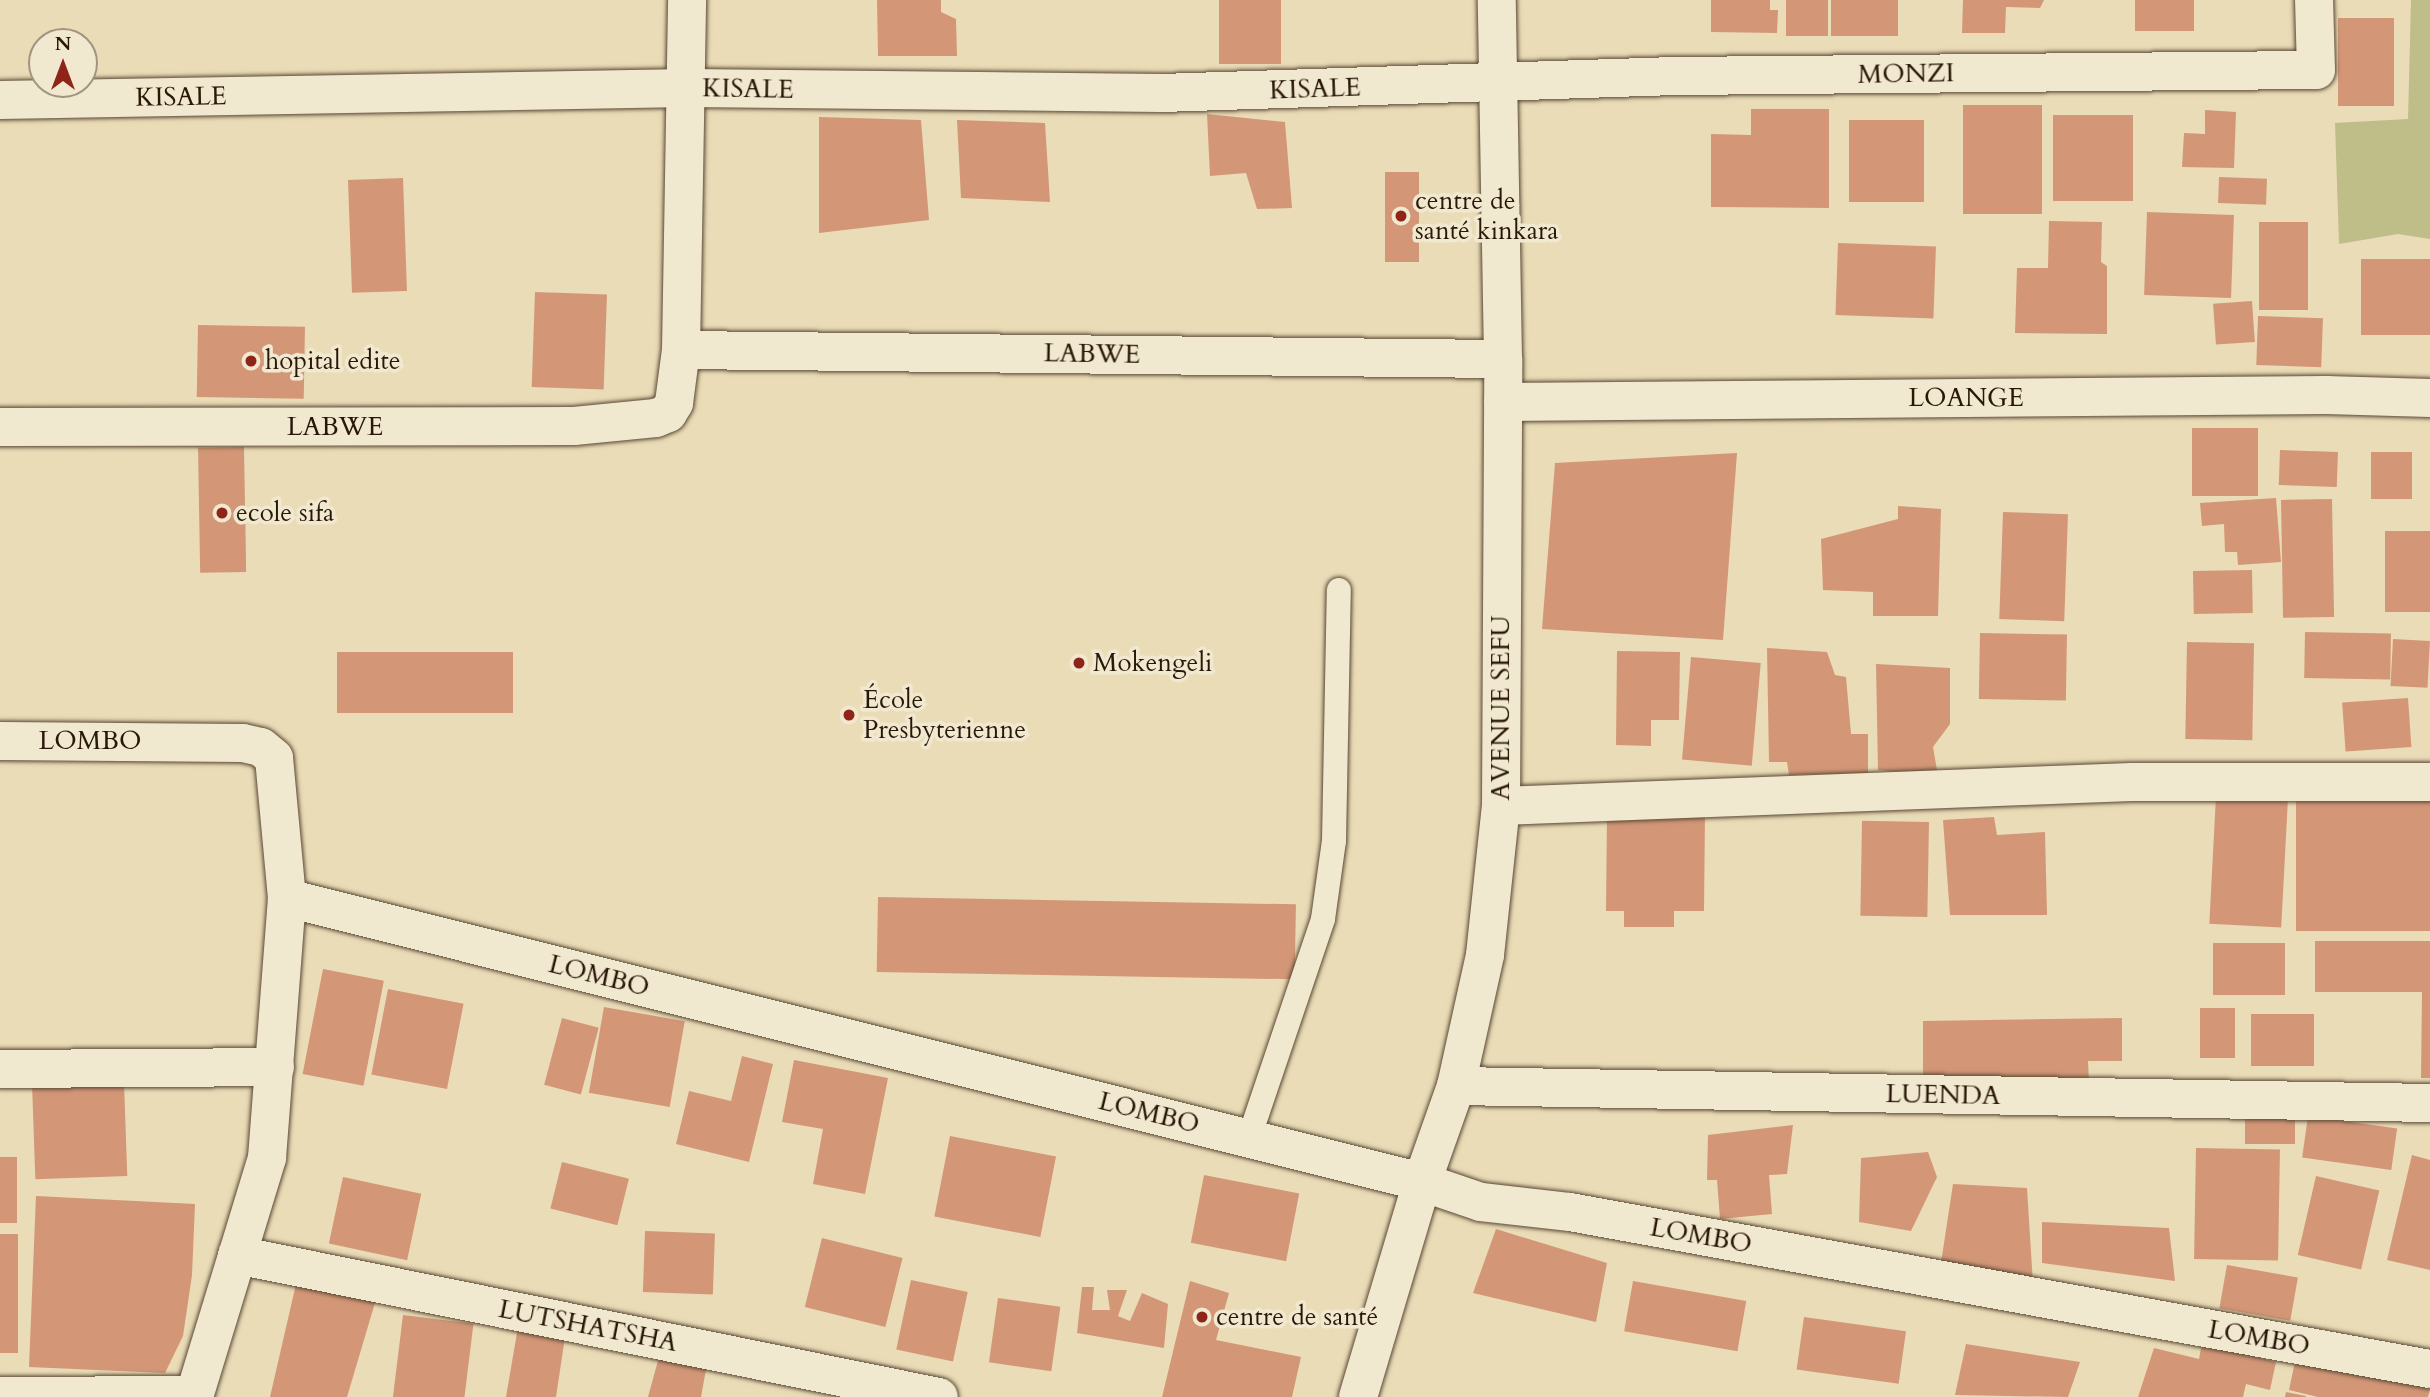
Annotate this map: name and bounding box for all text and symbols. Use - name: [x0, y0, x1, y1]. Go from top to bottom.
- north arrow: [28, 28, 98, 98]
- text: N: [55, 31, 71, 57]
- street label: MONZI: [1857, 58, 1955, 90]
- street label: KISALE: [1269, 72, 1361, 106]
- street label: KISALE: [702, 73, 794, 105]
- street label: KISALE: [135, 81, 227, 113]
- place label: centre de santé kinkara: [1415, 185, 1559, 246]
- marker: centre de santé kinkara: [1393, 208, 1409, 224]
- street label: LABWE: [1043, 338, 1141, 370]
- place label: hopital edite: [265, 345, 400, 377]
- marker: hopital edite: [243, 353, 259, 369]
- street label: LOANGE: [1908, 382, 2024, 414]
- street label: LABWE: [287, 411, 383, 443]
- place label: ecole sifa: [236, 497, 334, 529]
- marker: ecole sifa: [214, 505, 230, 521]
- street label: AVENUE SEFU: [1485, 615, 1517, 801]
- place label: Mokengeli: [1093, 647, 1212, 679]
- marker: Mokengeli: [1071, 655, 1087, 671]
- place label: École Presbyterienne: [863, 684, 1026, 746]
- marker: École Presbyterienne: [841, 707, 857, 723]
- street label: LOMBO: [39, 725, 141, 757]
- street label: LOMBO: [545, 948, 653, 1004]
- street label: LUENDA: [1885, 1078, 2001, 1112]
- street label: LOMBO: [1095, 1085, 1203, 1141]
- street label: LOMBO: [1648, 1212, 1754, 1260]
- street label: LUTSHATSHA: [496, 1293, 680, 1359]
- place label: centre de santé: [1216, 1301, 1378, 1333]
- marker: centre de santé: [1194, 1309, 1210, 1325]
- street label: LOMBO: [2206, 1314, 2312, 1362]

